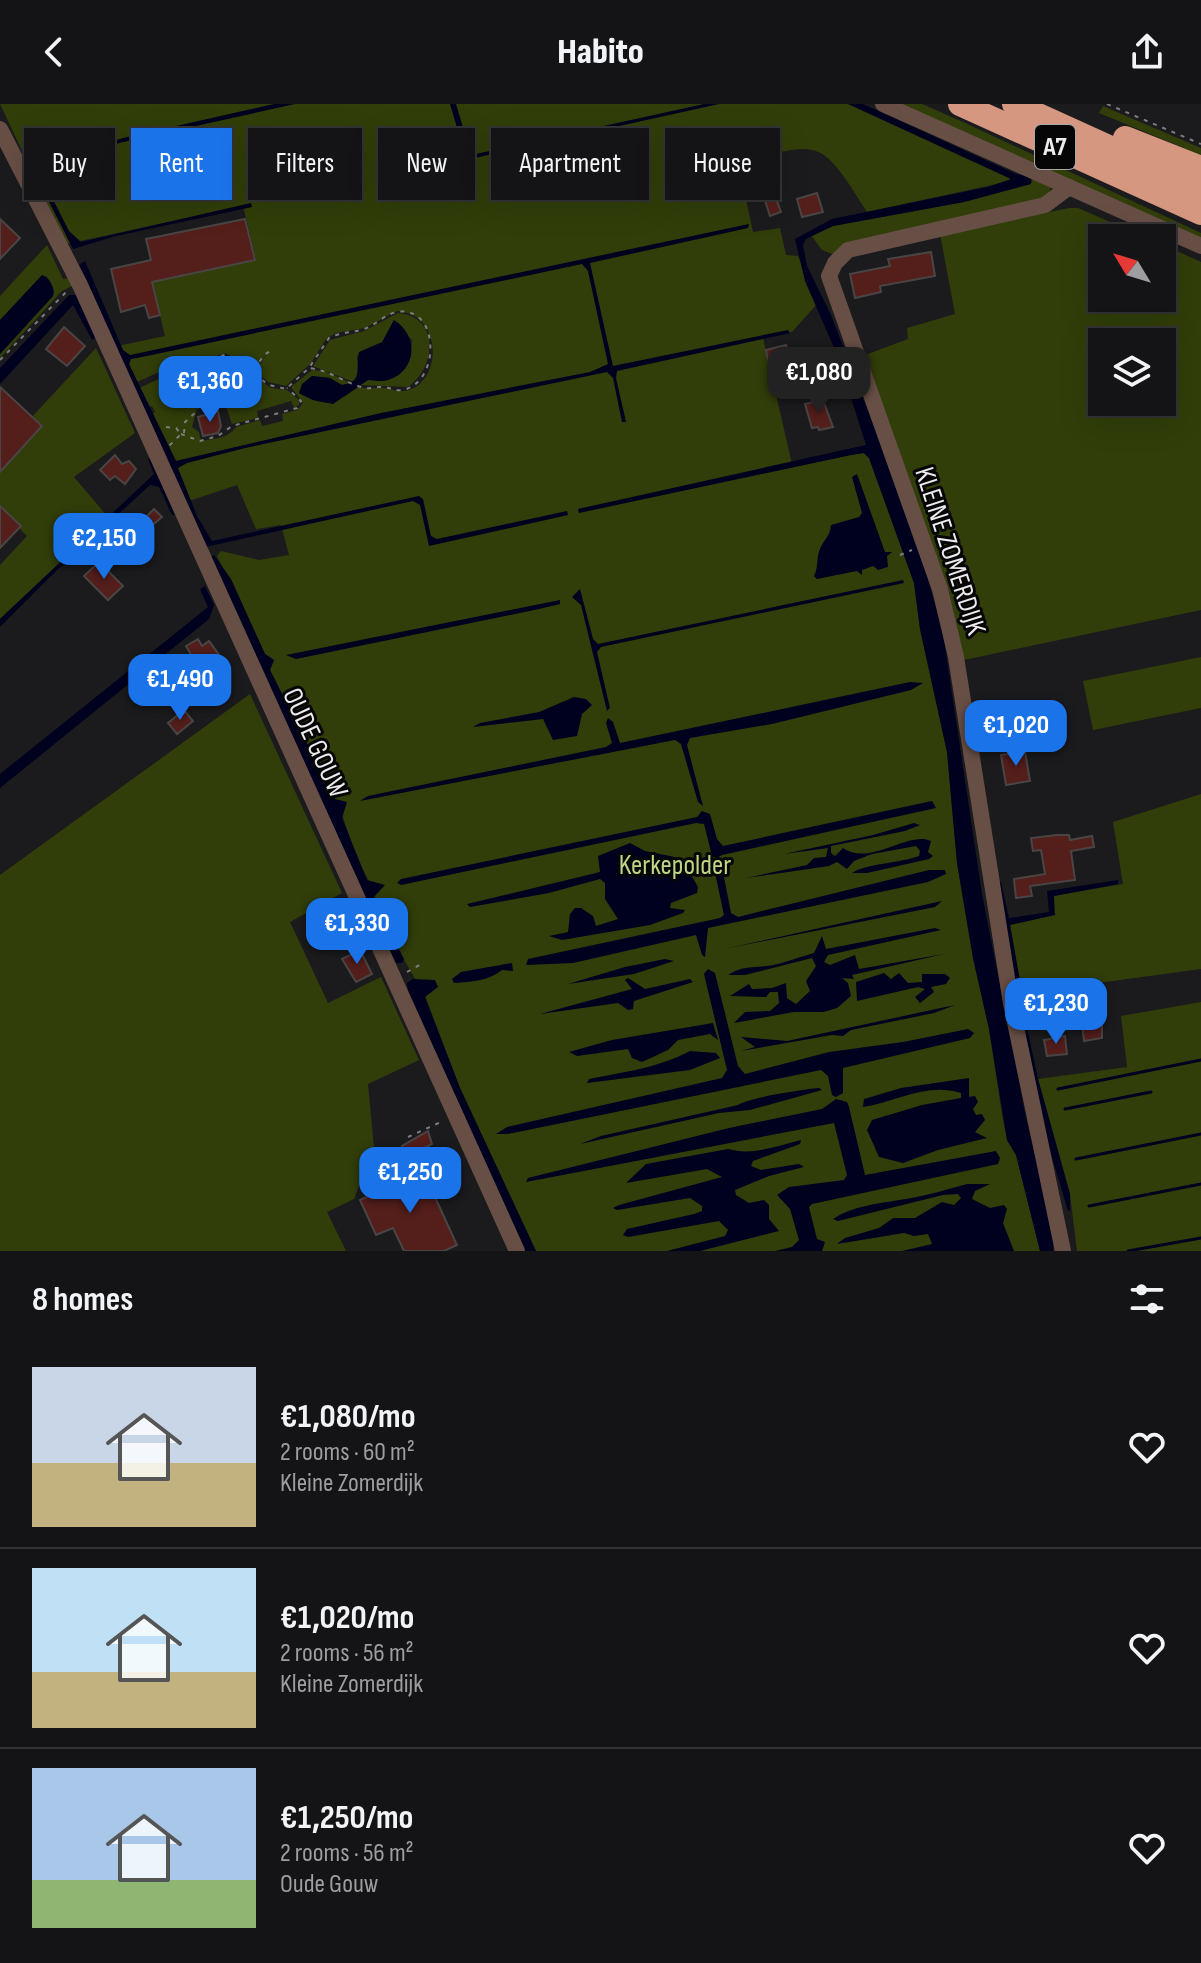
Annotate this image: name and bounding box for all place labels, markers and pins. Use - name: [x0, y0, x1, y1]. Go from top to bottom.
- pin: €1,080: [754, 347, 884, 415]
- pin: €1,360: [145, 356, 275, 424]
- pin: €2,150: [39, 513, 169, 581]
- pin: €1,490: [115, 654, 245, 722]
- pin: €1,020: [951, 700, 1081, 768]
- pin: €1,330: [292, 898, 422, 966]
- pin: €1,230: [991, 978, 1121, 1046]
- pin: €1,250: [345, 1147, 475, 1215]

